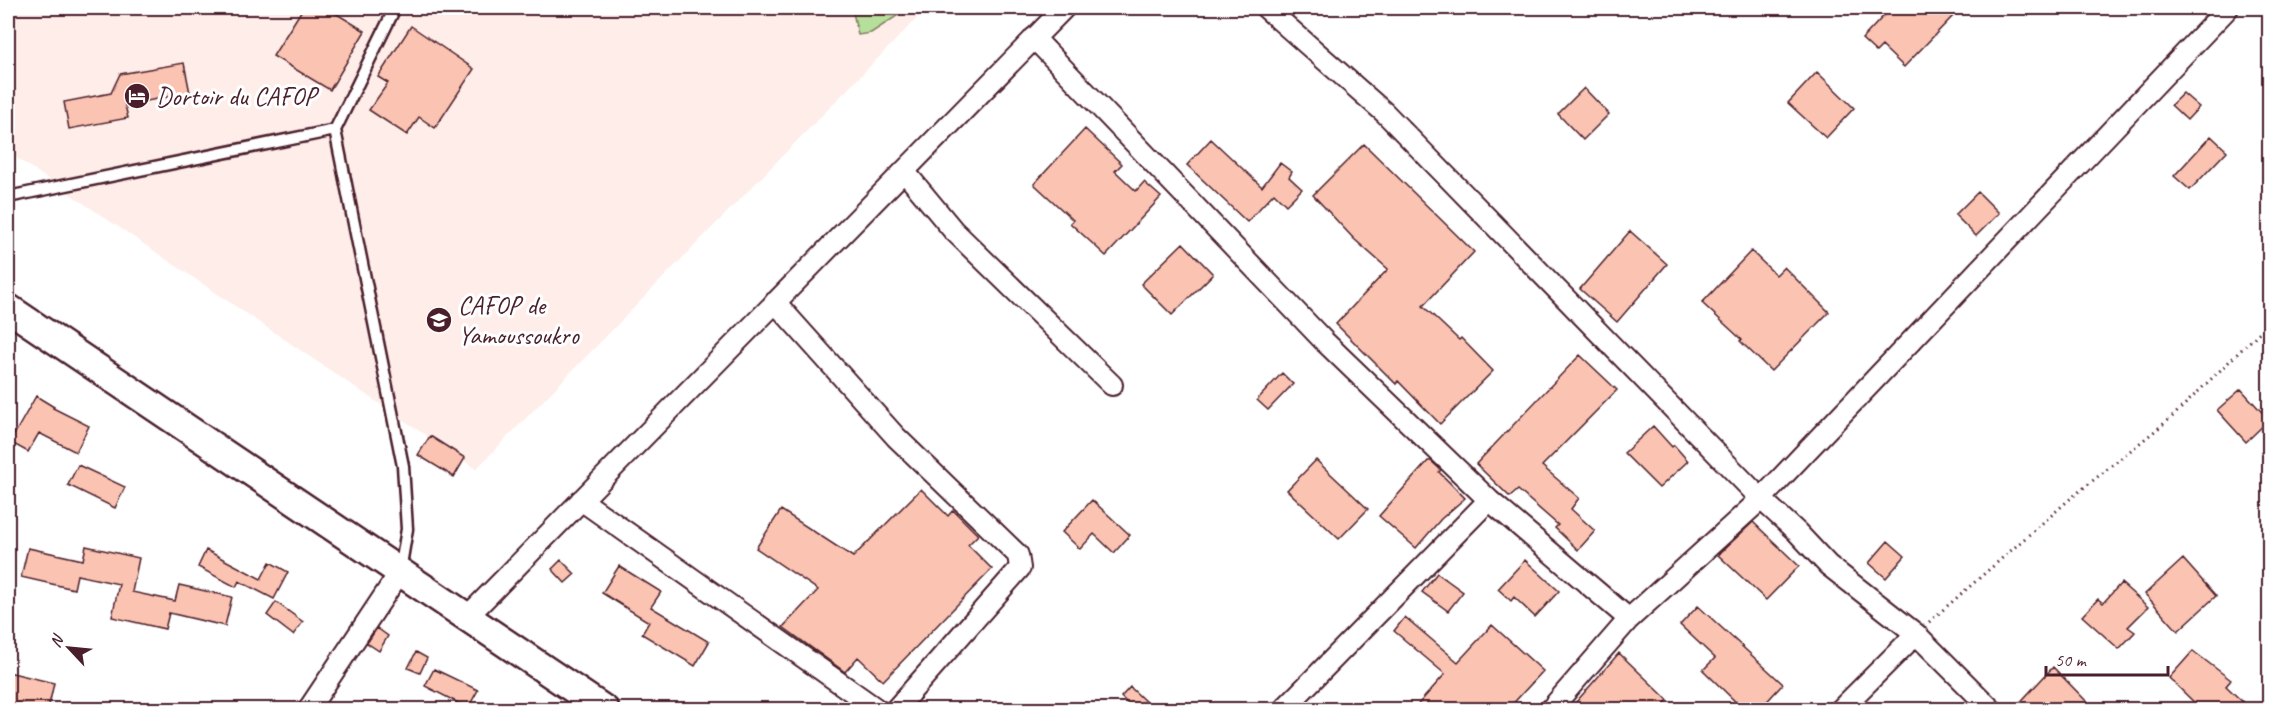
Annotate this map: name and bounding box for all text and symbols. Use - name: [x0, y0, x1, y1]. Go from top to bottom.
- place label: Dortoir du CAFOP: [156, 80, 320, 113]
- hotel icon: Dortoir du CAFOP: [122, 81, 152, 111]
- place label: CAFOP de Yamoussoukro: [458, 289, 580, 352]
- school or university icon: CAFOP de Yamoussoukro: [424, 305, 454, 335]
- north arrow: [39, 618, 99, 678]
- text: N: [45, 630, 69, 651]
- scale bar: [2046, 639, 2168, 677]
- text: 50 m: [2055, 649, 2088, 671]

